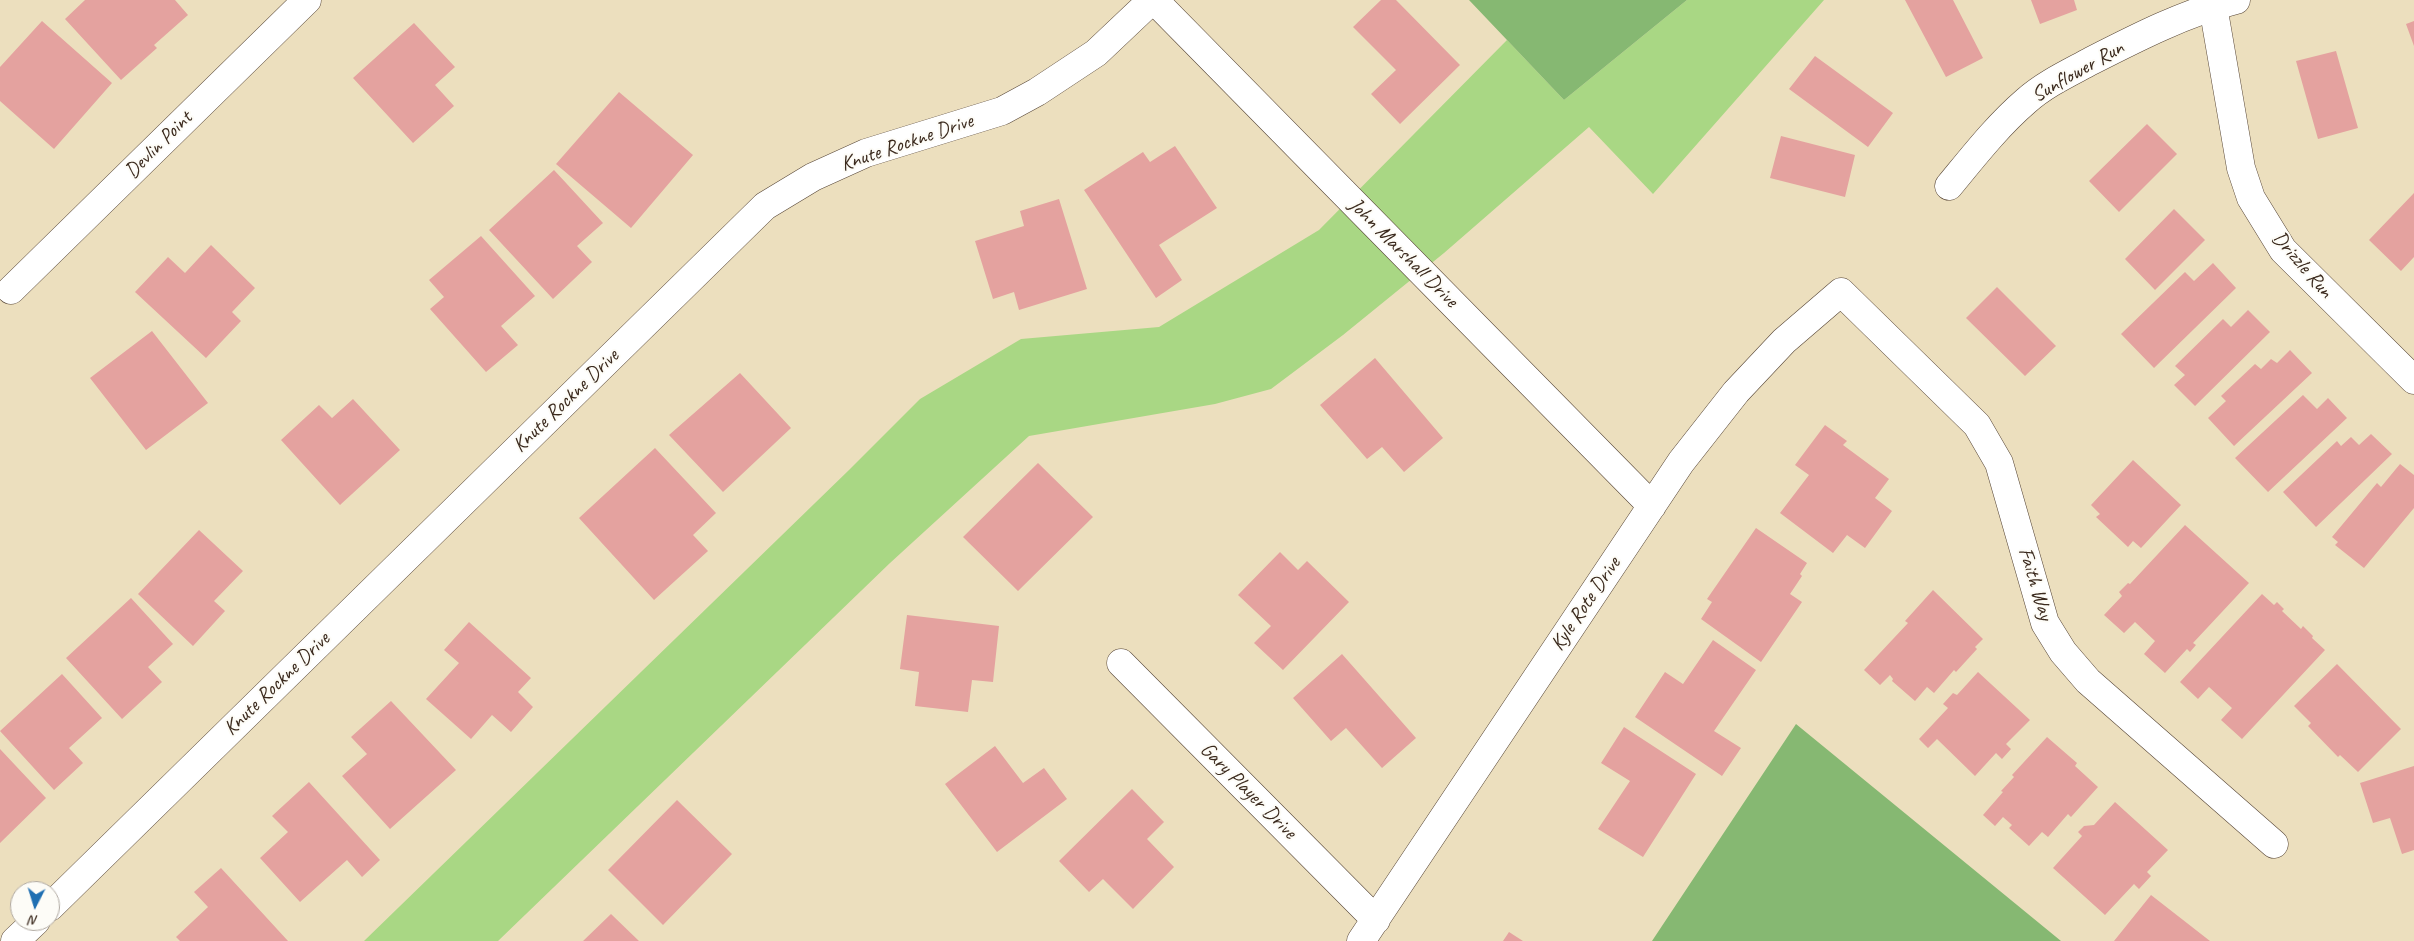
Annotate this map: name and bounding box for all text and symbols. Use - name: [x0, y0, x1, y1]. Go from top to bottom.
- street label: Sunflower Run: [2027, 36, 2129, 108]
- street label: Devlin Point: [120, 106, 198, 184]
- street label: Knute Rockne Drive: [838, 109, 976, 177]
- street label: John Marshall Drive: [1343, 193, 1463, 313]
- street label: Drizzle Run: [2266, 226, 2338, 304]
- street label: Knute Rockne Drive: [508, 344, 624, 458]
- street label: Faith Way: [2012, 545, 2058, 623]
- street label: Kyle Rote Drive: [1545, 552, 1627, 656]
- street label: Knute Rockne Drive: [219, 627, 335, 741]
- street label: Gary Player Drive: [1194, 737, 1302, 845]
- north arrow: [10, 881, 60, 931]
- text: N: [29, 912, 39, 929]

